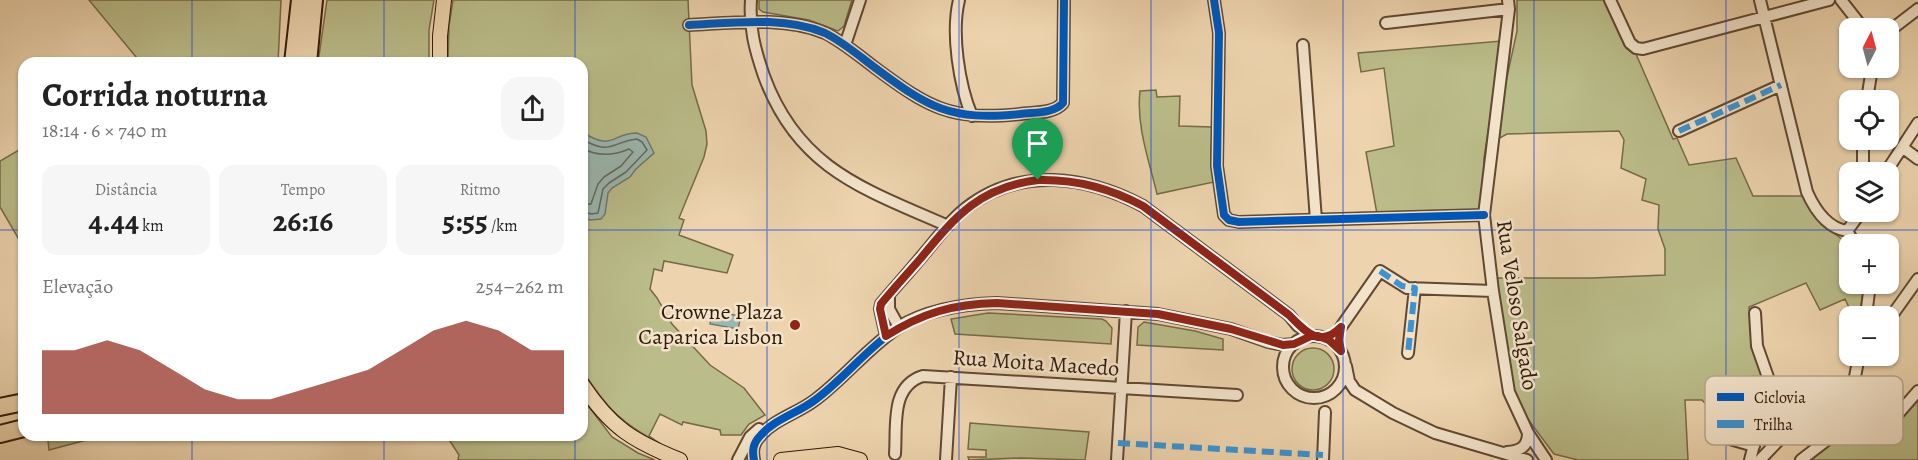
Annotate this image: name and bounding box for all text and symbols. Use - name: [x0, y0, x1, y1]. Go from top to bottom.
- north arrow: [1839, 18, 1899, 78]
- map controls: [1839, 18, 1899, 366]
- text: Corrida noturna: [42, 72, 268, 117]
- button: share: [501, 77, 564, 140]
- button: locate: [1839, 90, 1899, 150]
- text: 18:14 · 6 × 740 m: [42, 117, 167, 144]
- pin: [1012, 118, 1063, 180]
- icon: arrive: [1021, 127, 1054, 160]
- button: layers: [1839, 162, 1899, 222]
- text: Distância: [95, 179, 157, 201]
- text: Tempo: [281, 179, 325, 201]
- text: Ritmo: [460, 179, 500, 201]
- text: 4.44: [89, 201, 139, 241]
- text: 26:16: [273, 201, 333, 241]
- text: 5:55: [442, 201, 488, 241]
- text: km: [139, 215, 164, 237]
- text: /km: [488, 215, 518, 237]
- street label: Rua Veloso Salgado: [1489, 218, 1545, 392]
- button: +: [1839, 234, 1899, 294]
- text: Elevação: [42, 273, 113, 300]
- text: 254–262 m: [476, 273, 564, 300]
- place label: Crowne Plaza Caparica Lisbon: [638, 297, 784, 352]
- button: −: [1839, 306, 1899, 366]
- marker: Crowne Plaza Caparica Lisbon: [788, 318, 802, 332]
- street label: Rua Moita Macedo: [952, 342, 1120, 384]
- legend: [1705, 376, 1903, 445]
- text: Ciclovia: [1754, 387, 1806, 409]
- text: Trilha: [1754, 414, 1793, 436]

